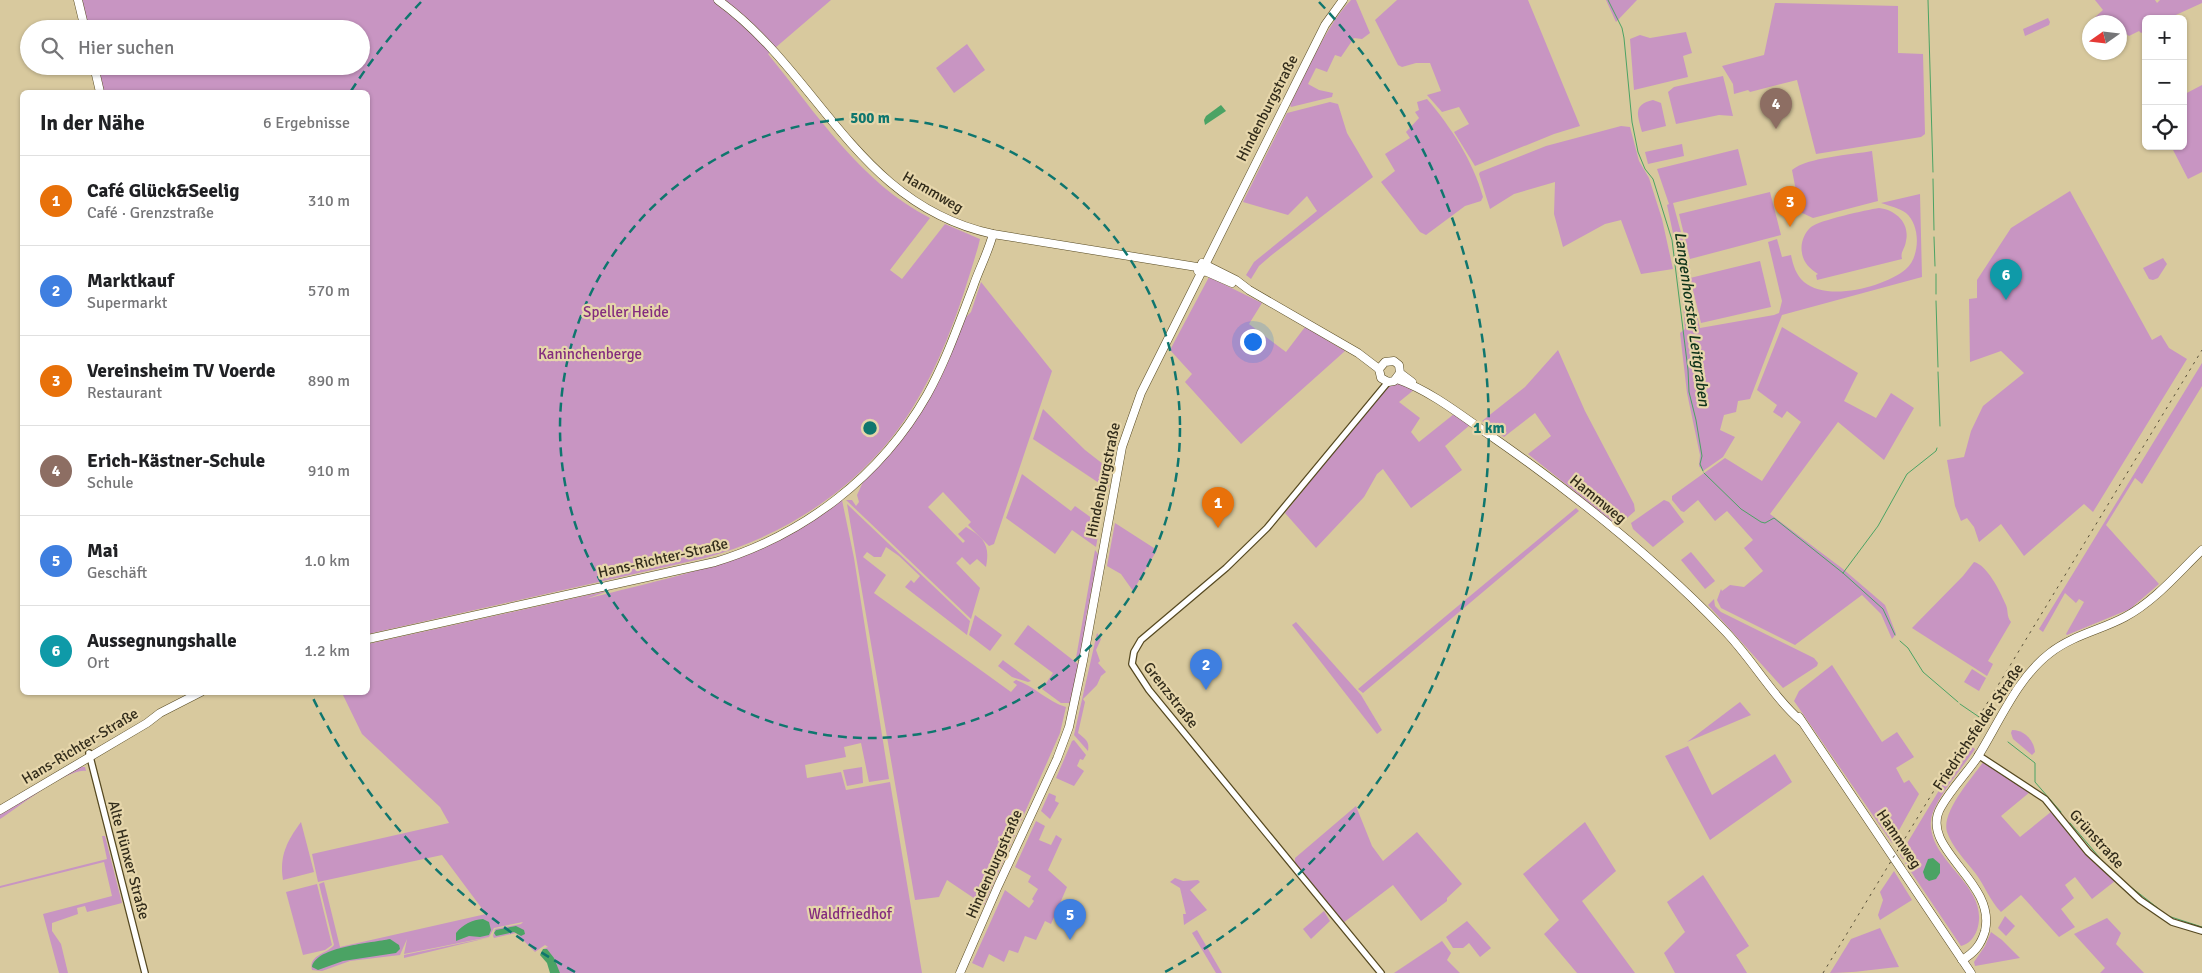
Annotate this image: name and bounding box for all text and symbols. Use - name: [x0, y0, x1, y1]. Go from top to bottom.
- north arrow: [2082, 15, 2127, 60]
- map controls: [2142, 15, 2187, 150]
- button: +: [2142, 15, 2187, 60]
- search box: [20, 20, 370, 75]
- icon: search: [38, 34, 66, 62]
- text: Hier suchen: [78, 36, 174, 60]
- street label: Hindenburgstraße: [1232, 52, 1302, 164]
- button: −: [2142, 60, 2187, 105]
- pin: 4: [1760, 88, 1792, 129]
- button: locate: [2142, 105, 2187, 150]
- text: 500 m: [850, 109, 890, 127]
- text: In der Nähe: [40, 110, 145, 136]
- text: 6 Ergebnisse: [263, 113, 350, 133]
- street label: Hammweg: [899, 167, 967, 217]
- text: Café Glück&Seelig: [87, 179, 239, 203]
- pin: 3: [1774, 186, 1806, 227]
- text: 1: [52, 191, 60, 211]
- text: 310 m: [308, 191, 350, 211]
- text: Café · Grenzstraße: [87, 203, 214, 223]
- water label: Langenhorster Leitgraben: [1670, 230, 1714, 409]
- pin: 6: [1990, 259, 2022, 300]
- text: Marktkauf: [87, 269, 174, 293]
- text: 2: [52, 281, 60, 301]
- text: 570 m: [308, 281, 350, 301]
- text: Supermarkt: [87, 293, 167, 313]
- park label: Speller Heide: [583, 303, 669, 321]
- your location: [1240, 329, 1266, 355]
- park label: Kaninchenberge: [538, 345, 642, 363]
- text: Vereinsheim TV Voerde: [87, 359, 276, 383]
- text: 3: [52, 371, 60, 391]
- text: 890 m: [308, 371, 350, 391]
- text: Restaurant: [87, 383, 162, 403]
- centre of rings: [861, 419, 879, 437]
- text: 1 km: [1473, 419, 1505, 437]
- street label: Hindenburgstraße: [1082, 421, 1124, 539]
- text: Erich-Kästner-Schule: [87, 449, 265, 473]
- text: 4: [52, 461, 60, 481]
- text: 910 m: [308, 461, 350, 481]
- street label: Hammweg: [1566, 471, 1630, 527]
- text: Schule: [87, 473, 133, 493]
- pin: 1: [1202, 487, 1234, 528]
- street label: Hans-Richter-Straße: [596, 534, 730, 582]
- text: Mai: [87, 539, 118, 563]
- text: 5: [52, 551, 60, 571]
- text: 1.0 km: [304, 551, 350, 571]
- text: Geschäft: [87, 563, 147, 583]
- text: Aussegnungshalle: [87, 629, 237, 653]
- text: 6: [52, 641, 60, 661]
- text: 1.2 km: [304, 641, 350, 661]
- pin: 2: [1190, 649, 1222, 690]
- text: Ort: [87, 653, 109, 673]
- street label: Grenzstraße: [1140, 658, 1202, 732]
- street label: Friedrichsfelder Straße: [1929, 660, 2027, 794]
- street label: Hans-Richter-Straße: [18, 704, 142, 788]
- street label: Alte Hünxer Straße: [105, 799, 153, 921]
- street label: Hammweg: [1873, 806, 1925, 872]
- street label: Grünstraße: [2066, 806, 2128, 872]
- street label: Hindenburgstraße: [962, 807, 1026, 921]
- pin: 5: [1054, 899, 1086, 940]
- park label: Waldfriedhof: [808, 905, 893, 923]

